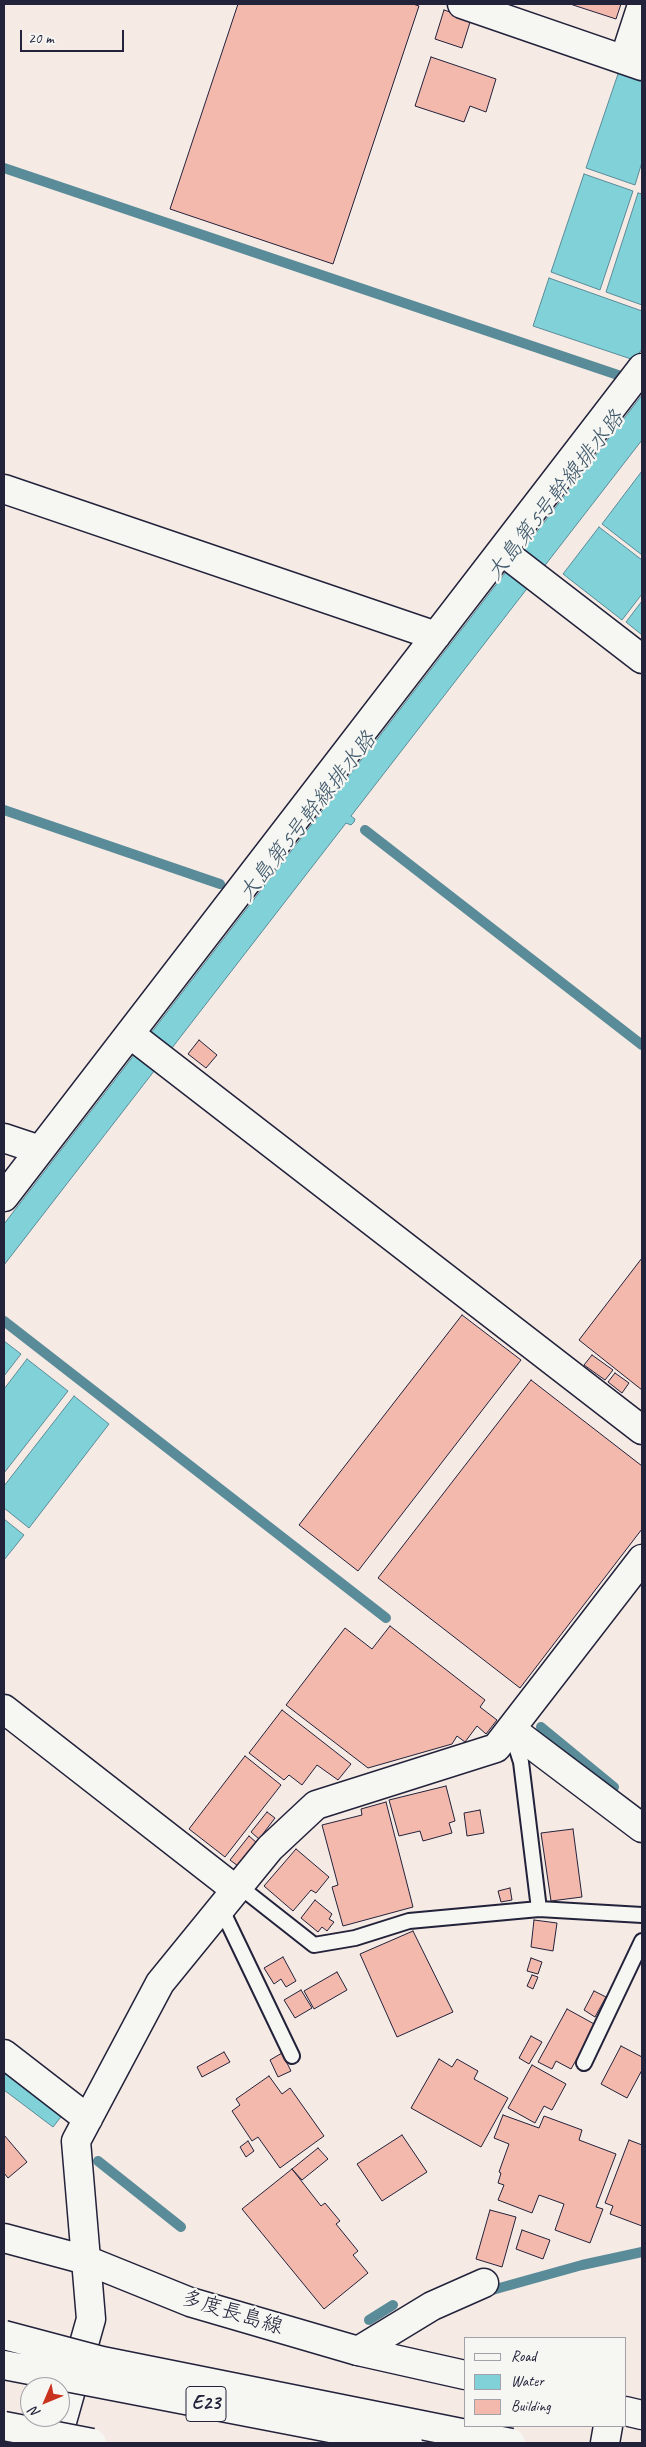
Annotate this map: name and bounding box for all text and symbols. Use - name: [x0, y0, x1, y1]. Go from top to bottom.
- scale bar: [22, 20, 126, 52]
- text: 20 m: [28, 29, 54, 48]
- water label: 大島第5号幹線排水路: [482, 406, 630, 586]
- water label: 大島第5号幹線排水路: [234, 727, 382, 907]
- street label: 多度長島線: [178, 2286, 286, 2340]
- legend: [463, 2337, 626, 2427]
- text: Road: [511, 2347, 536, 2366]
- text: Water: [511, 2372, 544, 2391]
- north arrow: [20, 2377, 70, 2427]
- road number: E23: [186, 2386, 226, 2422]
- text: Building: [511, 2397, 550, 2416]
- text: N: [26, 2403, 44, 2421]

